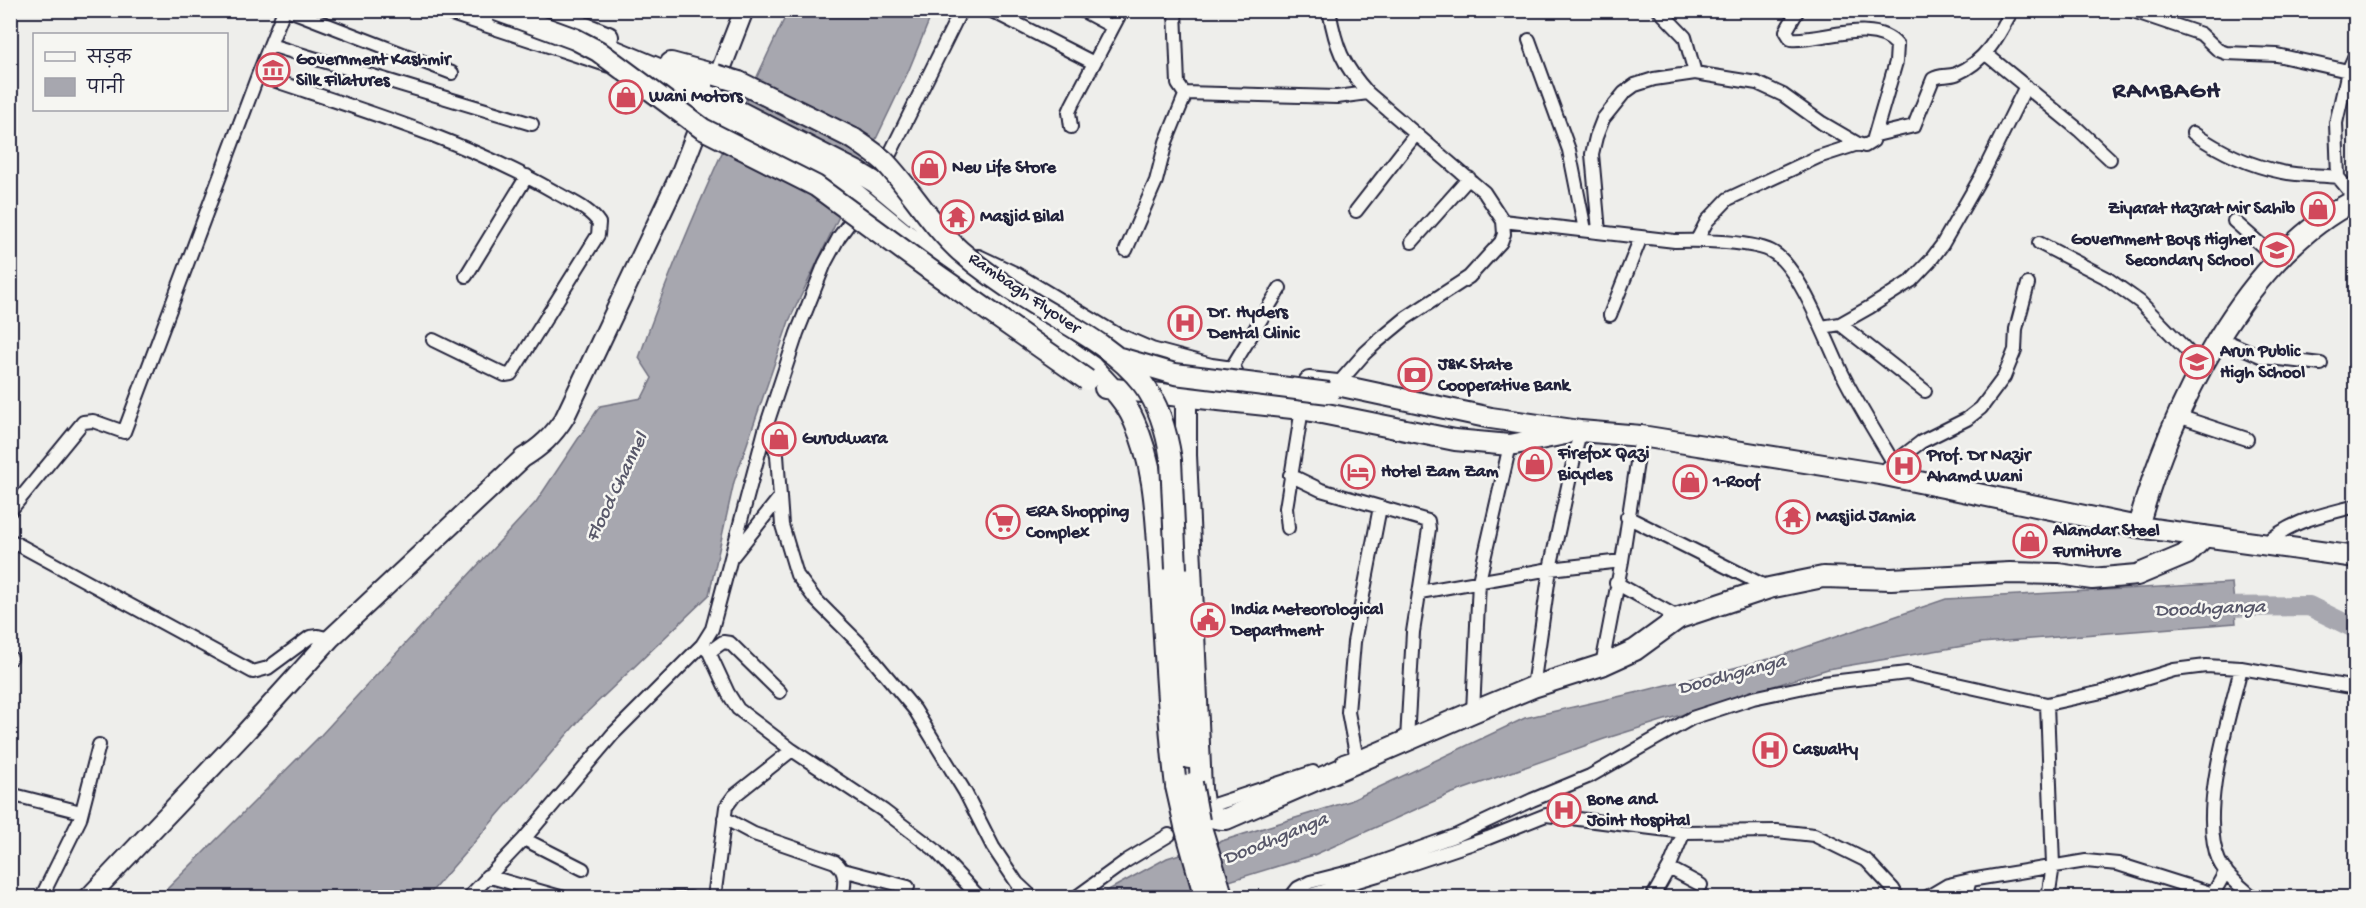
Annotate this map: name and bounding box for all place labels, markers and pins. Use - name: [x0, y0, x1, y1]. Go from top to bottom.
- place label: Government Kashmir Silk Filatures: [296, 50, 453, 92]
- museum icon: Government Kashmir Silk Filatures: [255, 52, 291, 88]
- shop icon: Wani Motors: [608, 79, 644, 115]
- place label: Wani Motors: [648, 87, 744, 108]
- shop icon: Neu Life Store: [911, 150, 947, 186]
- place label: Neu Life Store: [952, 158, 1057, 179]
- shop icon: Ziyarat Hazrat Mir Sahib: [2300, 191, 2336, 227]
- temple icon: Masjid Bilal: [939, 199, 975, 235]
- place label: Ziyarat Hazrat Mir Sahib: [2108, 199, 2295, 220]
- place label: Masjid Bilal: [980, 207, 1064, 228]
- place label: Government Boys Higher Secondary School: [2071, 230, 2257, 272]
- school or university icon: Government Boys Higher Secondary School: [2259, 232, 2295, 268]
- place label: Dr. Hyders Dental Clinic: [1206, 303, 1300, 345]
- hospital icon: Dr. Hyders Dental Clinic: [1167, 305, 1203, 341]
- place label: Arun Public High School: [2219, 342, 2305, 384]
- school or university icon: Arun Public High School: [2179, 344, 2215, 380]
- place label: J&K State Cooperative Bank: [1437, 355, 1571, 397]
- bank icon: J&K State Cooperative Bank: [1397, 357, 1433, 393]
- shop icon: Gurudwara: [761, 421, 797, 457]
- place label: Gurudwara: [802, 429, 888, 450]
- place label: Firefox Qazi Bicycles: [1557, 444, 1649, 486]
- shop icon: Firefox Qazi Bicycles: [1517, 446, 1553, 482]
- place label: Prof. Dr Nazir Ahamd Wani: [1926, 446, 2033, 488]
- hospital icon: Prof. Dr Nazir Ahamd Wani: [1886, 448, 1922, 484]
- hotel icon: Hotel Zam Zam: [1340, 454, 1376, 490]
- place label: Hotel Zam Zam: [1381, 462, 1499, 483]
- shop icon: 1-Roof: [1672, 464, 1708, 500]
- place label: 1-Roof: [1712, 472, 1761, 493]
- temple icon: Masjid Jamia: [1775, 499, 1811, 535]
- place label: ERA Shopping Complex: [1025, 502, 1129, 544]
- supermarket icon: ERA Shopping Complex: [985, 504, 1021, 540]
- place label: Masjid Jamia: [1816, 507, 1916, 528]
- place label: Alamdar Steel Furniture: [2052, 521, 2160, 563]
- shop icon: Alamdar Steel Furniture: [2012, 523, 2048, 559]
- place label: India Meteorological Department: [1229, 600, 1384, 642]
- public building icon: India Meteorological Department: [1190, 602, 1226, 638]
- hospital icon: Casualty: [1752, 732, 1788, 768]
- place label: Casualty: [1792, 740, 1858, 761]
- place label: Bone and Joint Hospital: [1586, 790, 1690, 832]
- hospital icon: Bone and Joint Hospital: [1546, 792, 1582, 828]

